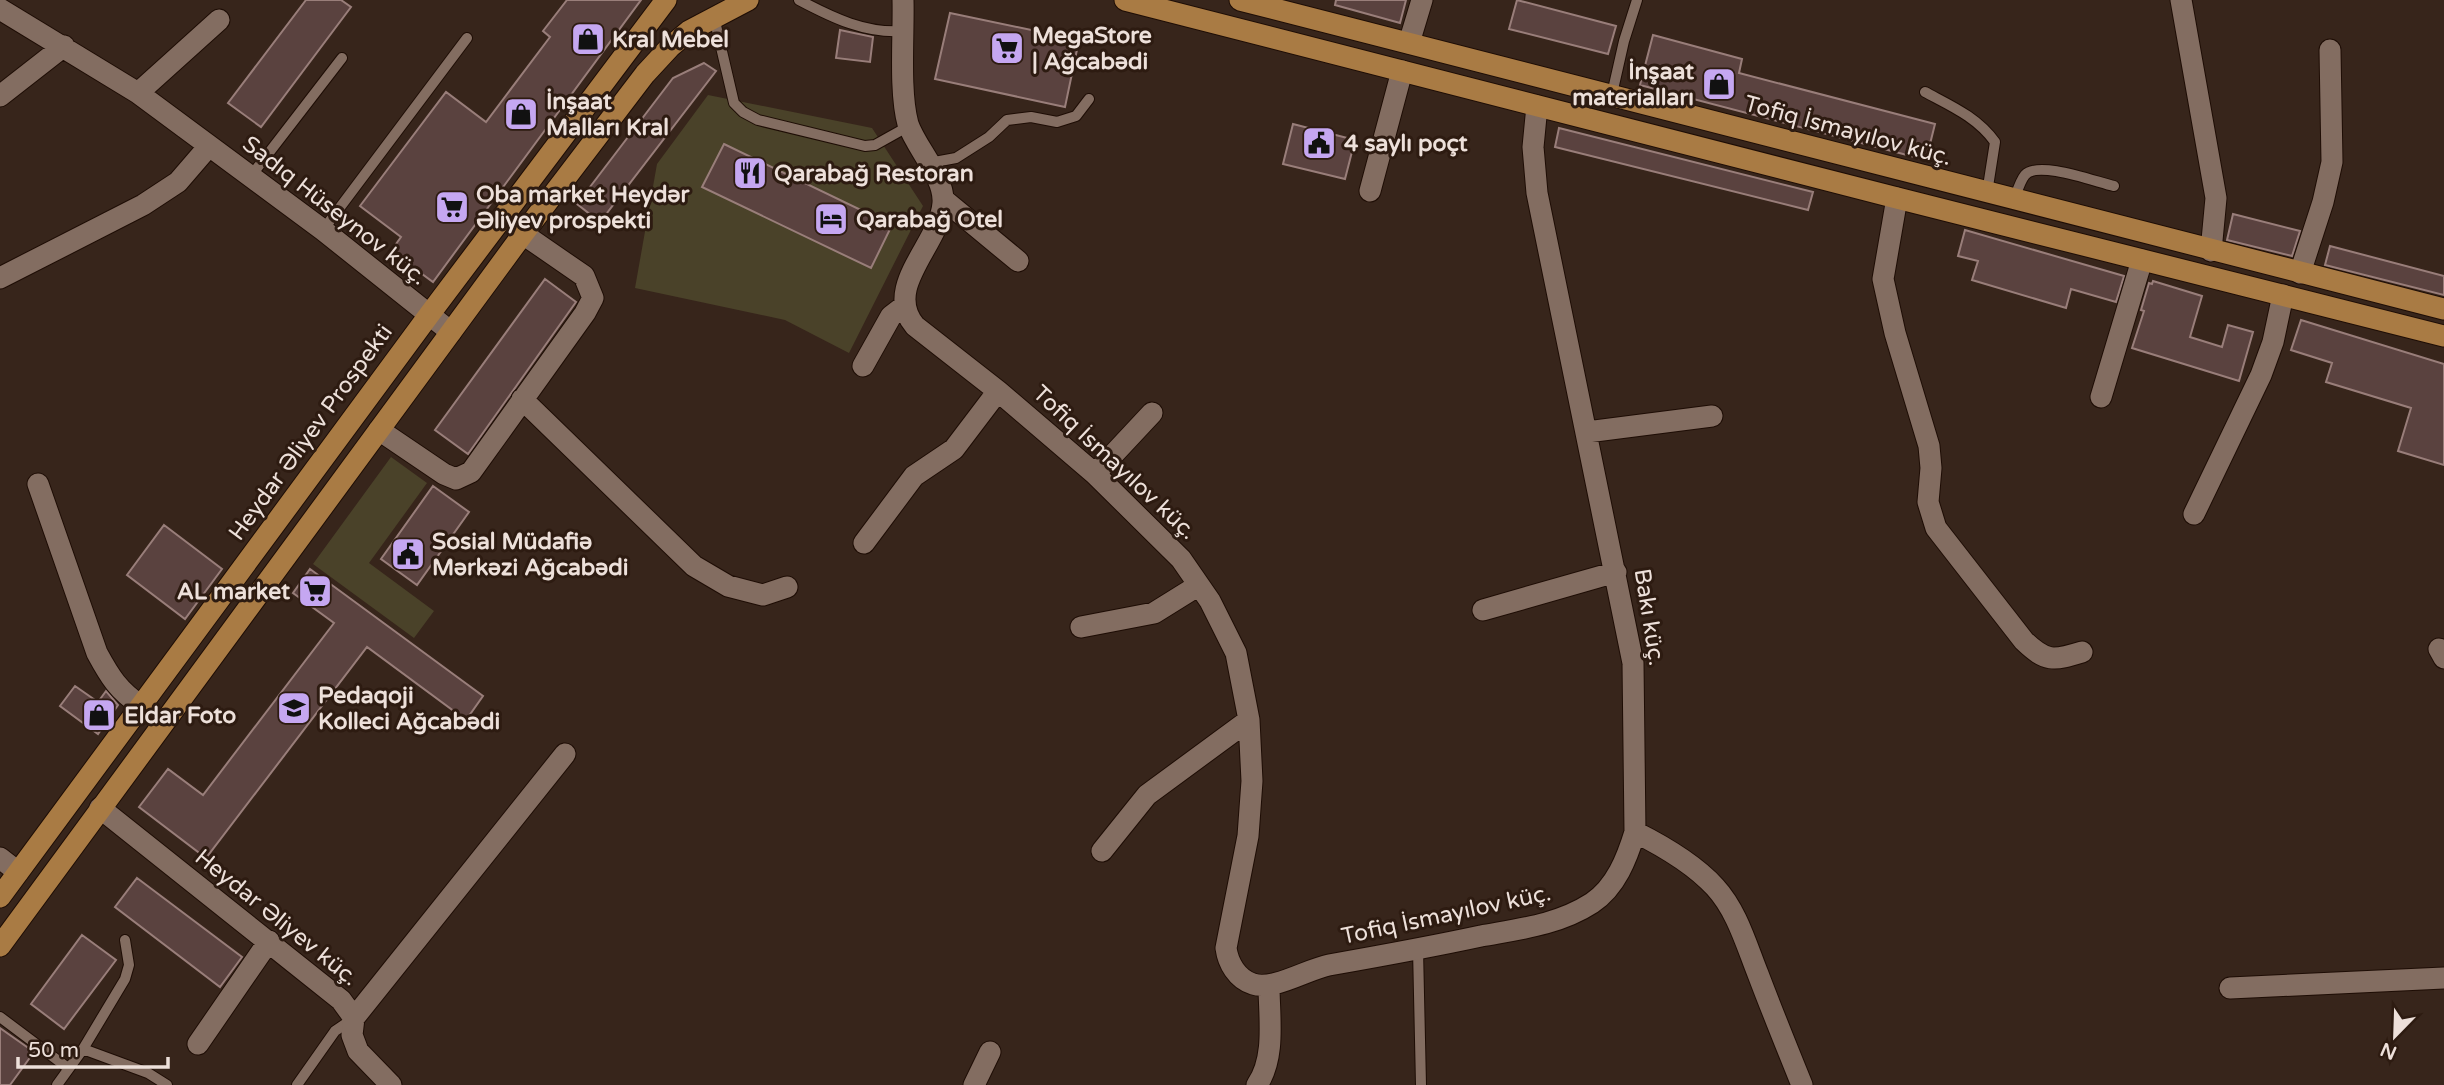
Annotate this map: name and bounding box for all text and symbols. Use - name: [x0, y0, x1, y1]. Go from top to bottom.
- shop icon: Kral Mebel: [569, 20, 607, 58]
- place label: MegaStore | Ağcabədi: [1032, 22, 1152, 76]
- place label: Kral Mebel: [612, 26, 729, 54]
- supermarket icon: MegaStore | Ağcabədi: [988, 29, 1026, 67]
- place label: İnşaat materialları: [1572, 58, 1694, 112]
- shop icon: İnşaat materialları: [1700, 65, 1738, 103]
- place label: İnşaat Malları Kral: [546, 88, 669, 142]
- street label: Tofiq İsmayılov küç.: [1741, 90, 1954, 172]
- shop icon: İnşaat Malları Kral: [502, 95, 540, 133]
- public building icon: 4 saylı poçt: [1300, 124, 1338, 162]
- street label: Sadıq Hüseynov küç.: [237, 130, 432, 291]
- place label: 4 saylı poçt: [1344, 130, 1468, 158]
- restaurant icon: Qarabağ Restoran: [731, 154, 769, 192]
- place label: Qarabağ Restoran: [774, 160, 974, 188]
- place label: Oba market Heydər Əliyev prospekti: [476, 181, 691, 235]
- supermarket icon: Oba market Heydər Əliyev prospekti: [433, 188, 471, 226]
- hotel icon: Qarabağ Otel: [812, 200, 850, 238]
- place label: Qarabağ Otel: [856, 206, 1003, 234]
- street label: Heydar Əliyev Prospekti: [223, 319, 399, 546]
- street label: Tofiq İsmayılov küç.: [1027, 380, 1202, 546]
- place label: Sosial Müdafiə Mərkəzi Ağcabədi: [432, 528, 629, 582]
- public building icon: Sosial Müdafiə Mərkəzi Ağcabədi: [389, 535, 427, 573]
- street label: Bakı küç.: [1628, 567, 1670, 668]
- supermarket icon: AL market: [296, 572, 334, 610]
- place label: AL market: [177, 578, 290, 606]
- place label: Pedaqoji Kolleci Ağcabədi: [318, 682, 500, 736]
- school or university icon: Pedaqoji Kolleci Ağcabədi: [275, 689, 313, 727]
- shop icon: Eldar Foto: [80, 696, 118, 734]
- place label: Eldar Foto: [124, 702, 236, 730]
- street label: Heydar Əliyev küç.: [189, 843, 364, 992]
- street label: Tofiq İsmayılov küç.: [1339, 879, 1553, 951]
- north arrow: [2360, 1001, 2430, 1071]
- scale bar: [18, 1026, 168, 1070]
- text: 50 m: [28, 1038, 79, 1063]
- text: N: [2377, 1038, 2400, 1064]

